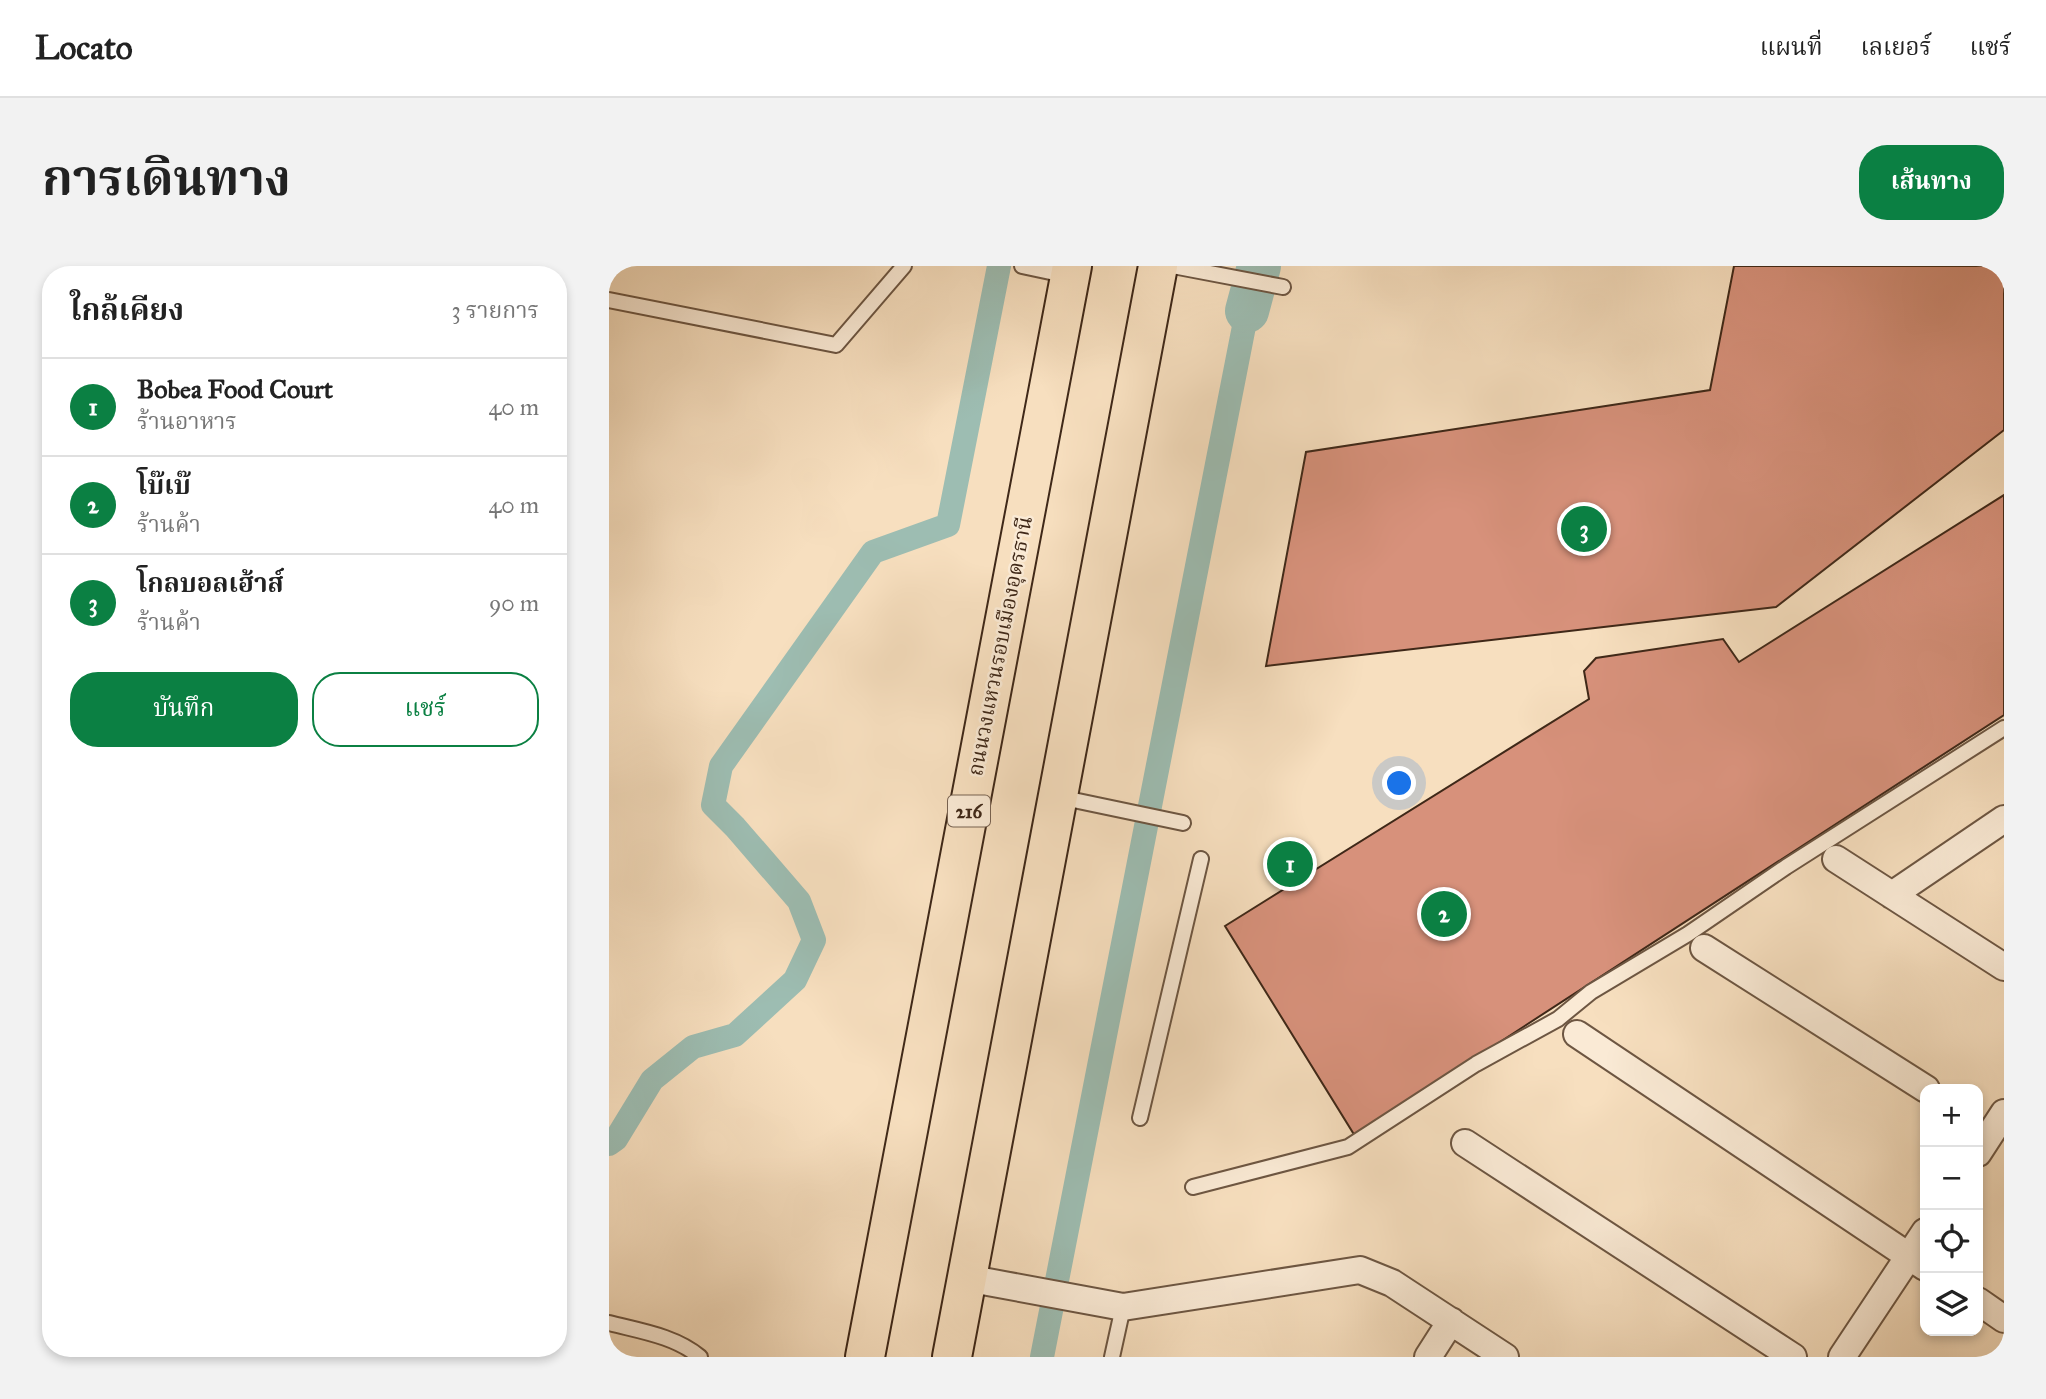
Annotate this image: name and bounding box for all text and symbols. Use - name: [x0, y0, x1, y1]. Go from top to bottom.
- text: Locato: [35, 28, 133, 68]
- text: แผนที่: [1760, 32, 1823, 62]
- text: เลเยอร์: [1861, 32, 1932, 62]
- text: แชร์: [1970, 32, 2011, 62]
- button: เส้นทาง: [1859, 145, 2004, 220]
- text: การเดินทาง: [42, 149, 291, 208]
- text: ใกล้เคียง: [70, 292, 184, 328]
- text: 3 รายการ: [452, 296, 539, 324]
- text: Bobea Food Court: [137, 373, 333, 405]
- text: 1: [88, 393, 98, 421]
- text: 40 m: [489, 393, 539, 421]
- text: ร้านอาหาร: [137, 407, 237, 435]
- text: โบ๊เบ๊: [137, 469, 191, 501]
- text: 2: [87, 491, 99, 519]
- text: 40 m: [489, 491, 539, 519]
- pin: 3: [1561, 503, 1607, 555]
- text: ร้านค้า: [137, 510, 201, 538]
- street label: ถนนวงแหวนรอบเมืองอุดรธานี: [962, 514, 1039, 778]
- text: โกลบอลเฮ้าส์: [137, 567, 284, 599]
- text: 3: [88, 589, 98, 617]
- text: 90 m: [489, 589, 539, 617]
- text: ร้านค้า: [137, 608, 201, 636]
- button: บันทึก: [70, 672, 298, 747]
- button: แชร์: [312, 672, 539, 747]
- your location: [1382, 766, 1416, 800]
- road number: 216: [948, 796, 990, 826]
- pin: 1: [1267, 838, 1313, 890]
- pin: 2: [1421, 888, 1467, 940]
- map controls: [1920, 1084, 1983, 1336]
- button: +: [1920, 1084, 1983, 1147]
- button: −: [1920, 1147, 1983, 1210]
- button: locate: [1920, 1210, 1983, 1273]
- button: layers: [1920, 1273, 1983, 1336]

